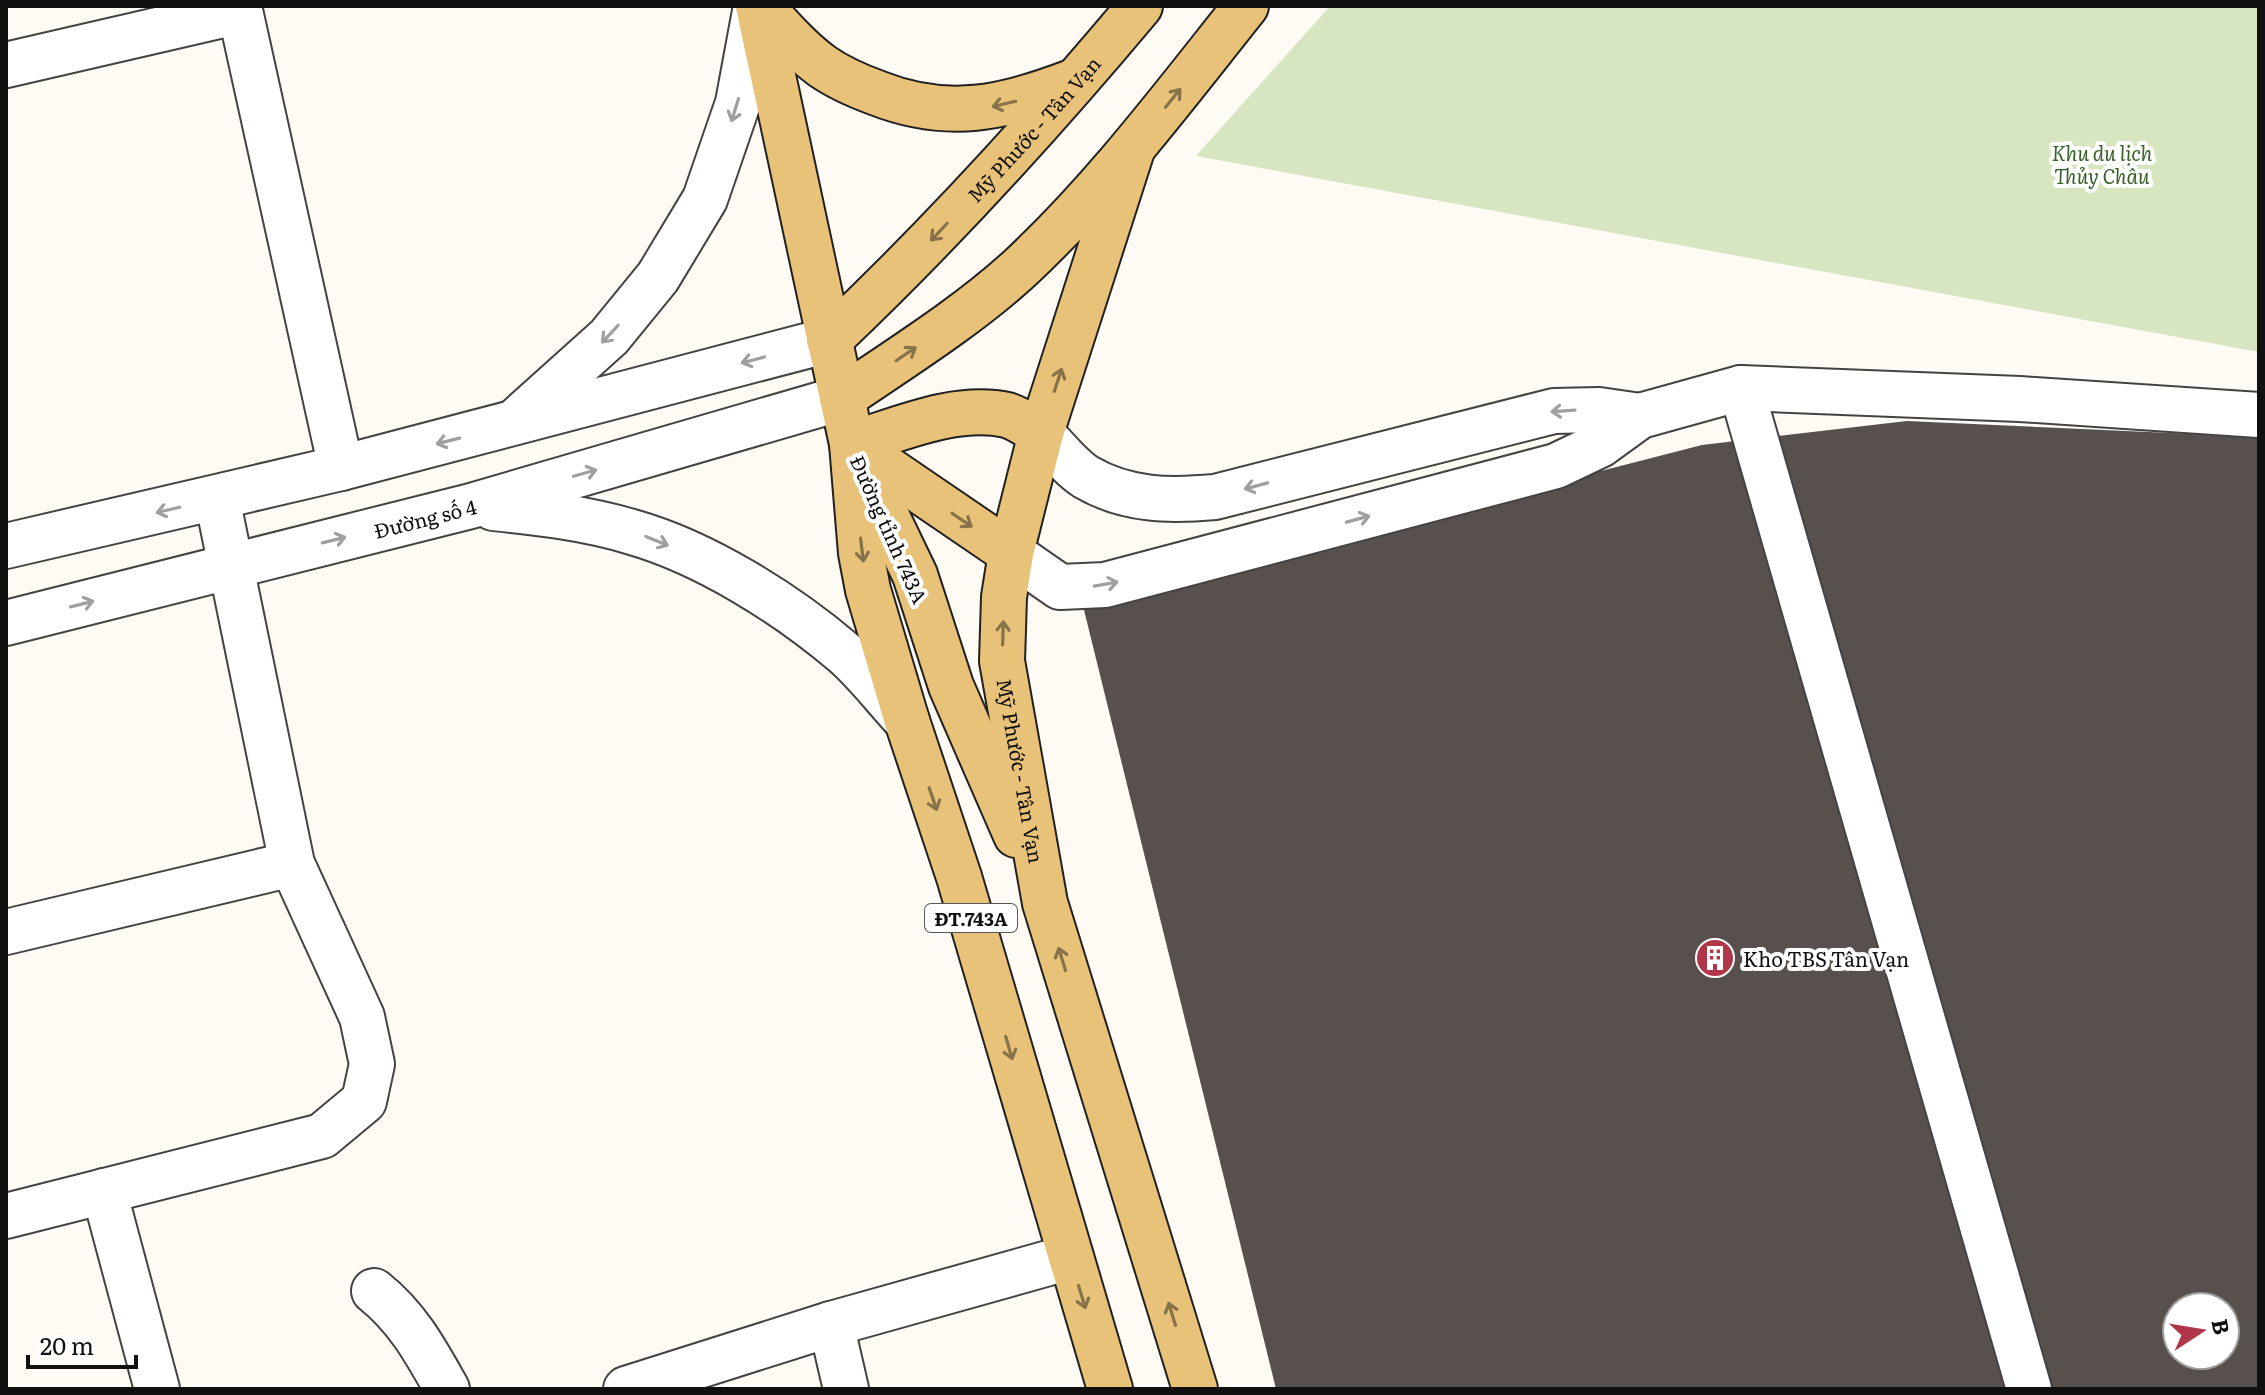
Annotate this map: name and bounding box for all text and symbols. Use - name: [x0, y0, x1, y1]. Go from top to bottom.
- street label: Mỹ Phước - Tân Vạn: [959, 49, 1107, 208]
- one-way arrow: [1164, 88, 1181, 109]
- one-way arrow: [727, 97, 742, 122]
- one-way arrow: [992, 97, 1018, 112]
- park label: Khu du lịch Thủy Châu: [2052, 137, 2152, 190]
- one-way arrow: [931, 221, 949, 241]
- one-way arrow: [600, 324, 619, 344]
- one-way arrow: [894, 346, 917, 362]
- one-way arrow: [741, 353, 767, 368]
- one-way arrow: [1051, 367, 1066, 392]
- one-way arrow: [1550, 404, 1577, 419]
- one-way arrow: [435, 434, 461, 449]
- street label: Đường tỉnh 743A: [844, 450, 936, 608]
- one-way arrow: [571, 464, 597, 479]
- one-way arrow: [1244, 479, 1269, 494]
- street label: Đường số 4: [370, 490, 479, 545]
- one-way arrow: [156, 503, 181, 518]
- one-way arrow: [1345, 510, 1371, 525]
- one-way arrow: [951, 512, 973, 528]
- one-way arrow: [320, 532, 346, 547]
- one-way arrow: [644, 535, 669, 549]
- one-way arrow: [854, 536, 869, 563]
- one-way arrow: [1093, 575, 1119, 590]
- one-way arrow: [68, 596, 94, 611]
- one-way arrow: [995, 620, 1010, 647]
- street label: Mỹ Phước - Tân Vạn: [990, 676, 1053, 865]
- one-way arrow: [926, 787, 941, 812]
- road number: ĐT.743A: [925, 904, 1017, 932]
- building icon: Kho TBS Tân Vạn: [1694, 937, 1736, 979]
- place label: Kho TBS Tân Vạn: [1743, 943, 1909, 973]
- one-way arrow: [1054, 946, 1069, 971]
- one-way arrow: [1003, 1035, 1017, 1060]
- one-way arrow: [1075, 1284, 1090, 1310]
- north arrow: [2161, 1291, 2241, 1371]
- one-way arrow: [1164, 1302, 1179, 1328]
- text: B: [2204, 1316, 2240, 1337]
- scale bar: [28, 1319, 136, 1369]
- text: 20 m: [40, 1327, 94, 1362]

